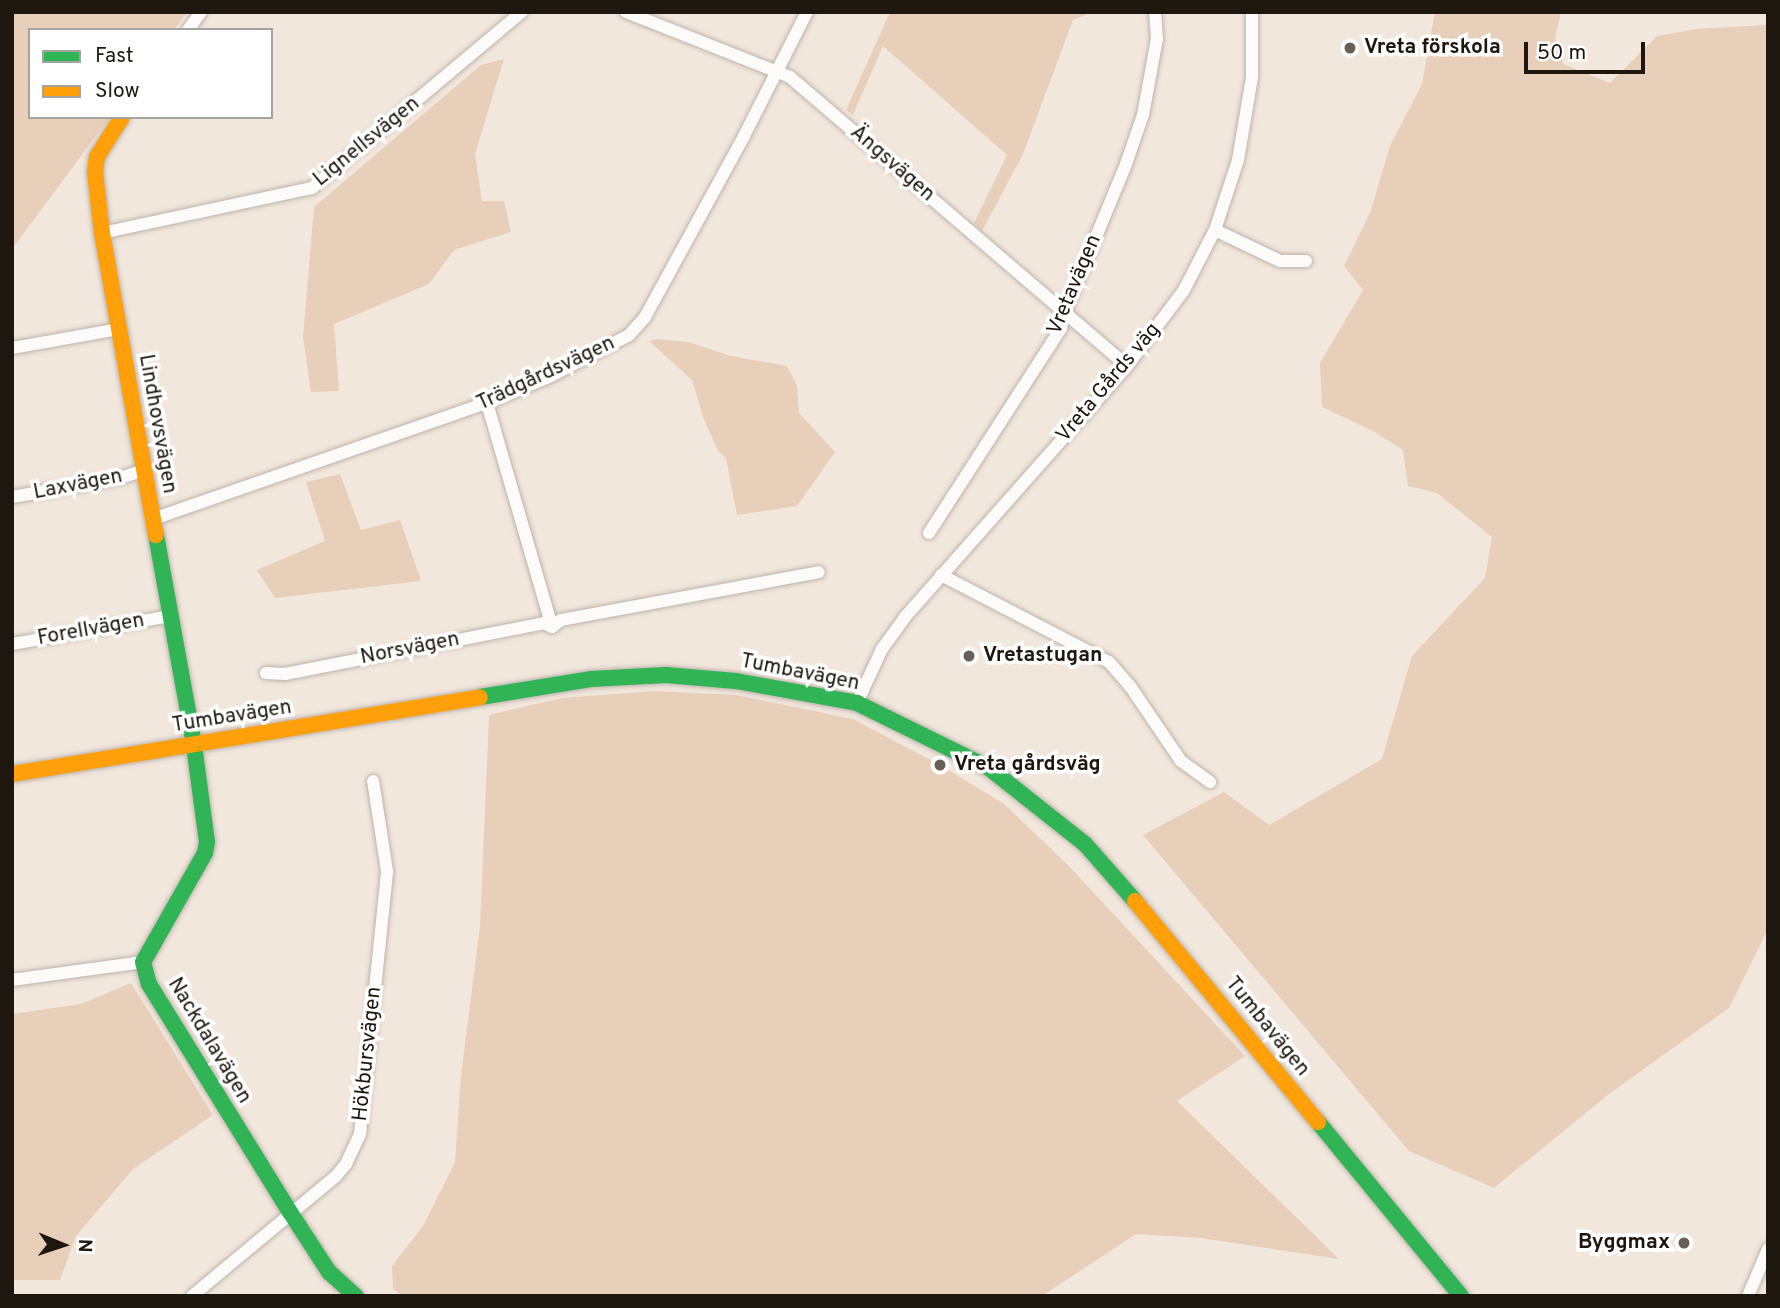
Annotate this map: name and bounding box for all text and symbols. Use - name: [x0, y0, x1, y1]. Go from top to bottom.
- legend: [28, 28, 273, 119]
- scale bar: [1528, 28, 1649, 72]
- place label: Vreta förskola: [1364, 35, 1501, 61]
- marker: Vreta förskola: [1342, 40, 1358, 56]
- text: 50 m: [1537, 40, 1586, 67]
- text: Fast: [95, 43, 134, 70]
- text: Slow: [95, 78, 140, 105]
- street label: Lignellsvägen: [309, 91, 425, 193]
- street label: Ängsvägen: [844, 120, 940, 208]
- street label: Vretavägen: [1043, 231, 1107, 339]
- street label: Vreta Gårds väg: [1052, 318, 1166, 448]
- street label: Trädgårdsvägen: [473, 331, 619, 417]
- street label: Lindhovsvägen: [132, 352, 182, 496]
- street label: Laxvägen: [31, 464, 125, 506]
- street label: Forellvägen: [36, 608, 146, 652]
- street label: Norsvägen: [358, 627, 462, 671]
- place label: Vretastugan: [983, 643, 1102, 669]
- marker: Vretastugan: [961, 648, 977, 664]
- street label: Tumbavägen: [738, 649, 862, 697]
- street label: Tumbavägen: [170, 695, 294, 739]
- place label: Vreta gårdsväg: [954, 752, 1101, 778]
- marker: Vreta gårdsväg: [932, 757, 948, 773]
- street label: Tumbavägen: [1219, 972, 1315, 1082]
- street label: Nackdalavägen: [162, 973, 256, 1109]
- street label: Hökbursvägen: [348, 985, 388, 1123]
- north arrow: [28, 1210, 98, 1280]
- place label: Byggmax: [1578, 1230, 1670, 1256]
- marker: Byggmax: [1676, 1235, 1692, 1251]
- text: N: [72, 1238, 96, 1253]

